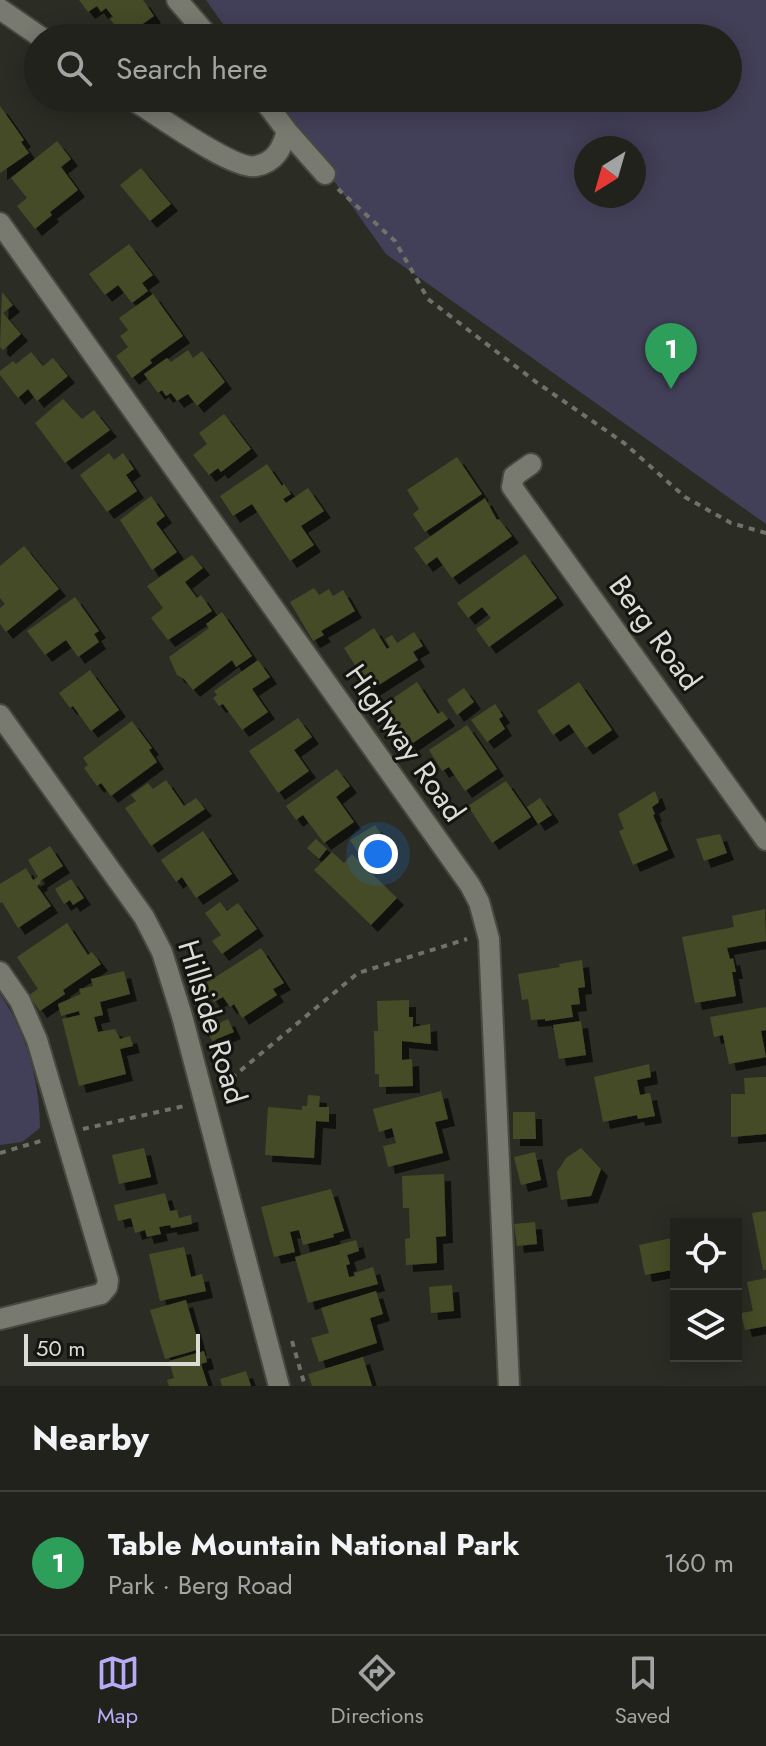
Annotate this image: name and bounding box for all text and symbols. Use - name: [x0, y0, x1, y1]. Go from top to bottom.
- search box: [24, 24, 742, 112]
- icon: search: [52, 46, 96, 90]
- text: Search here: [116, 47, 268, 90]
- north arrow: [574, 136, 646, 208]
- pin: 1: [645, 323, 697, 389]
- street label: Berg Road: [599, 566, 712, 699]
- street label: Highway Road: [335, 655, 476, 830]
- your location: [358, 834, 398, 874]
- street label: Hillside Road: [167, 935, 258, 1109]
- map controls: [670, 1218, 742, 1362]
- button: locate: [670, 1218, 742, 1290]
- button: layers: [670, 1290, 742, 1362]
- scale bar: [24, 1330, 200, 1366]
- text: 50 m: [36, 1332, 85, 1364]
- text: Nearby: [32, 1414, 149, 1463]
- text: Table Mountain National Park: [108, 1523, 520, 1566]
- text: 1: [51, 1544, 65, 1582]
- text: 160 m: [664, 1544, 734, 1582]
- text: Park · Berg Road: [108, 1566, 293, 1604]
- tab: Map: [96, 1651, 140, 1731]
- tab: Directions: [331, 1651, 424, 1731]
- tab: Saved: [615, 1651, 670, 1731]

